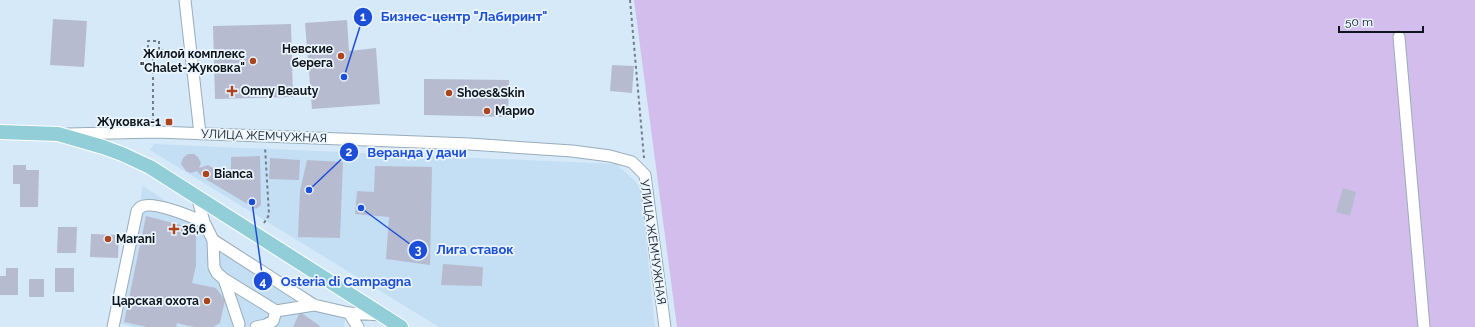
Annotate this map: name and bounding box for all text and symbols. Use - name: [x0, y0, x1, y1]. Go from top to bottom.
- callout: Бизнес-центр "Лабиринт": [353, 4, 556, 29]
- scale bar: [1339, 8, 1423, 34]
- text: Бизнес-центр "Лабиринт": [381, 9, 547, 24]
- text: 1: [360, 10, 366, 24]
- text: 50 m: [1345, 15, 1373, 29]
- place label: Невские берега: [282, 42, 333, 70]
- place label: Жилой комплекс "Chalet-Жуковка": [140, 47, 245, 75]
- marker: Невские берега: [336, 51, 346, 61]
- marker: Жилой комплекс "Chalet-Жуковка": [248, 56, 258, 66]
- place label: Omny Beauty: [241, 84, 319, 98]
- marker: Omny Beauty: [226, 85, 238, 97]
- place label: Shoes&Skin: [457, 86, 525, 100]
- marker: Shoes&Skin: [444, 88, 454, 98]
- place label: Марио: [495, 104, 534, 118]
- marker: Марио: [482, 106, 492, 116]
- place label: Жуковка-1: [97, 115, 161, 129]
- marker: Жуковка-1: [164, 117, 174, 127]
- street label: УЛИЦА ЖЕМЧУЖНАЯ: [201, 127, 327, 145]
- callout: Веранда у дачи: [339, 140, 475, 165]
- text: 2: [346, 145, 353, 159]
- text: Веранда у дачи: [367, 145, 467, 160]
- place label: Bianca: [214, 167, 253, 181]
- marker: Bianca: [201, 169, 211, 179]
- street label: УЛИЦА ЖЕМЧУЖНАЯ: [637, 179, 669, 305]
- place label: 36,6: [182, 222, 206, 236]
- marker: 36,6: [169, 224, 179, 234]
- place label: Marani: [116, 232, 155, 246]
- marker: Marani: [103, 234, 113, 244]
- callout: Лига ставок: [408, 237, 522, 262]
- text: Лига ставок: [436, 242, 514, 257]
- text: 3: [415, 243, 422, 257]
- callout: Osteria di Campagna: [253, 269, 419, 294]
- text: Osteria di Campagna: [281, 274, 412, 289]
- text: 4: [260, 275, 267, 289]
- place label: Царская охота: [112, 294, 199, 308]
- marker: Царская охота: [202, 296, 212, 306]

